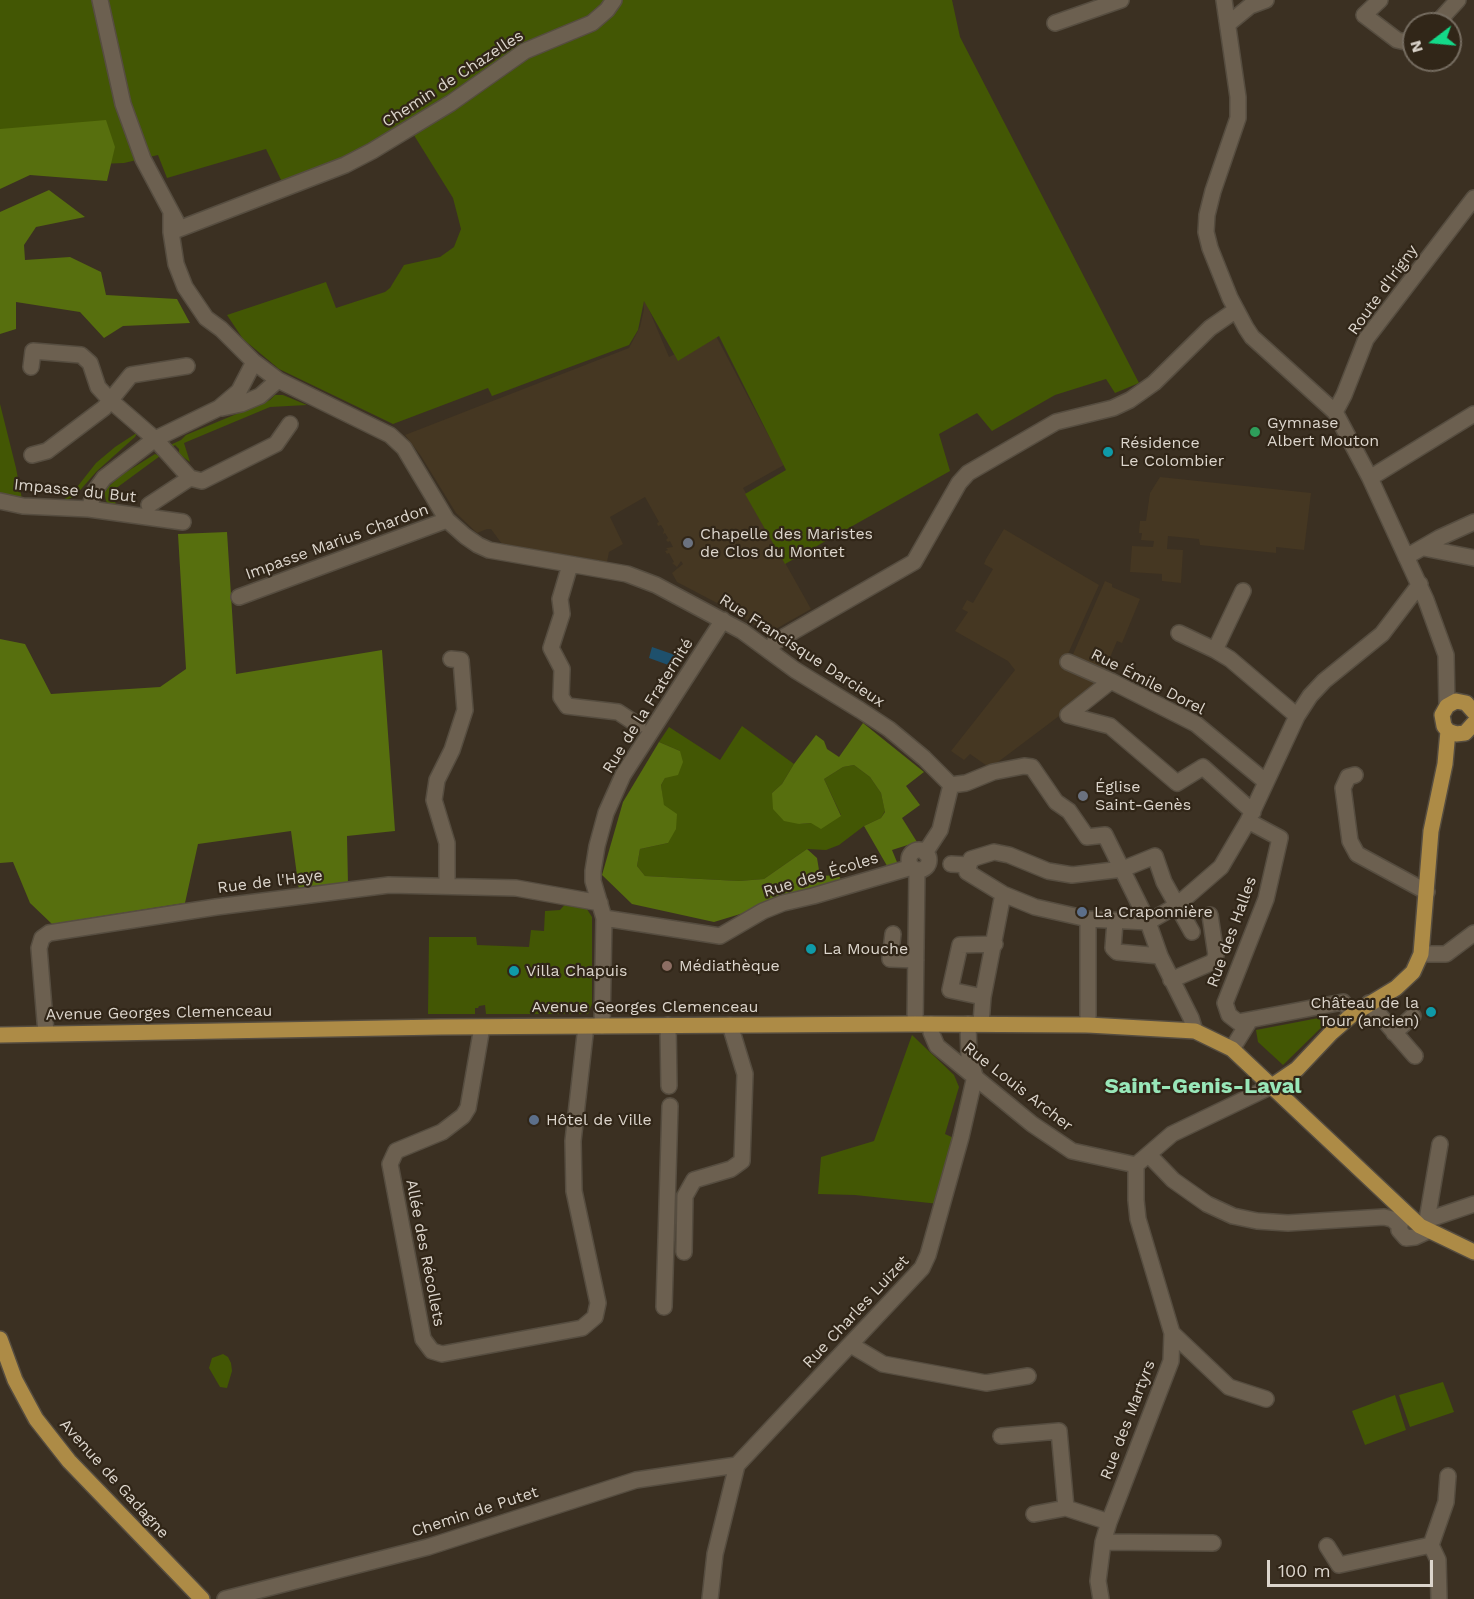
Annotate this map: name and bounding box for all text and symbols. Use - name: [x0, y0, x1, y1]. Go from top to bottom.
- north arrow: [1402, 12, 1462, 72]
- street label: Chemin de Chazelles: [379, 26, 527, 132]
- text: N: [1405, 38, 1427, 55]
- street label: Route d'Irigny: [1344, 241, 1422, 339]
- place label: Gymnase Albert Mouton: [1267, 413, 1379, 451]
- marker: Gymnase Albert Mouton: [1248, 425, 1262, 439]
- place label: Résidence Le Colombier: [1120, 433, 1224, 471]
- marker: Résidence Le Colombier: [1101, 445, 1115, 459]
- street label: Impasse du But: [13, 475, 137, 507]
- street label: Impasse Marius Chardon: [243, 500, 431, 584]
- place label: Chapelle des Maristes de Clos du Montet: [700, 524, 873, 562]
- marker: Chapelle des Maristes de Clos du Montet: [681, 536, 695, 550]
- street label: Rue Francisque Darcieux: [716, 590, 888, 712]
- street label: Rue de la Fraternité: [599, 635, 697, 777]
- street label: Rue Émile Dorel: [1088, 645, 1208, 719]
- place label: Église Saint-Genès: [1095, 777, 1191, 815]
- marker: Église Saint-Genès: [1076, 789, 1090, 803]
- street label: Rue des Écoles: [761, 848, 881, 902]
- street label: Rue de l'Haye: [216, 866, 324, 898]
- street label: Rue des Halles: [1203, 874, 1261, 990]
- place label: La Craponnière: [1094, 902, 1213, 922]
- marker: La Craponnière: [1075, 905, 1089, 919]
- place label: La Mouche: [823, 939, 908, 959]
- marker: La Mouche: [804, 942, 818, 956]
- place label: Médiathèque: [679, 956, 780, 976]
- marker: Médiathèque: [660, 959, 674, 973]
- place label: Villa Chapuis: [526, 961, 627, 981]
- marker: Villa Chapuis: [507, 964, 521, 978]
- place label: Château de la Tour (ancien): [1310, 993, 1419, 1031]
- street label: Avenue Georges Clemenceau: [532, 997, 758, 1017]
- street label: Avenue Georges Clemenceau: [45, 1001, 273, 1025]
- marker: Château de la Tour (ancien): [1424, 1005, 1438, 1019]
- street label: Rue Louis Archer: [960, 1038, 1076, 1136]
- district label: Saint-Genis-Laval: [1104, 1074, 1302, 1100]
- place label: Hôtel de Ville: [546, 1110, 652, 1130]
- marker: Hôtel de Ville: [527, 1113, 541, 1127]
- street label: Allée des Récollets: [401, 1178, 449, 1328]
- street label: Rue Charles Luizet: [799, 1252, 913, 1372]
- street label: Rue des Martyrs: [1096, 1358, 1160, 1482]
- street label: Avenue de Gadagne: [55, 1415, 173, 1543]
- street label: Chemin de Putet: [409, 1483, 541, 1541]
- scale bar: [1270, 1548, 1436, 1586]
- text: 100 m: [1278, 1560, 1331, 1581]

